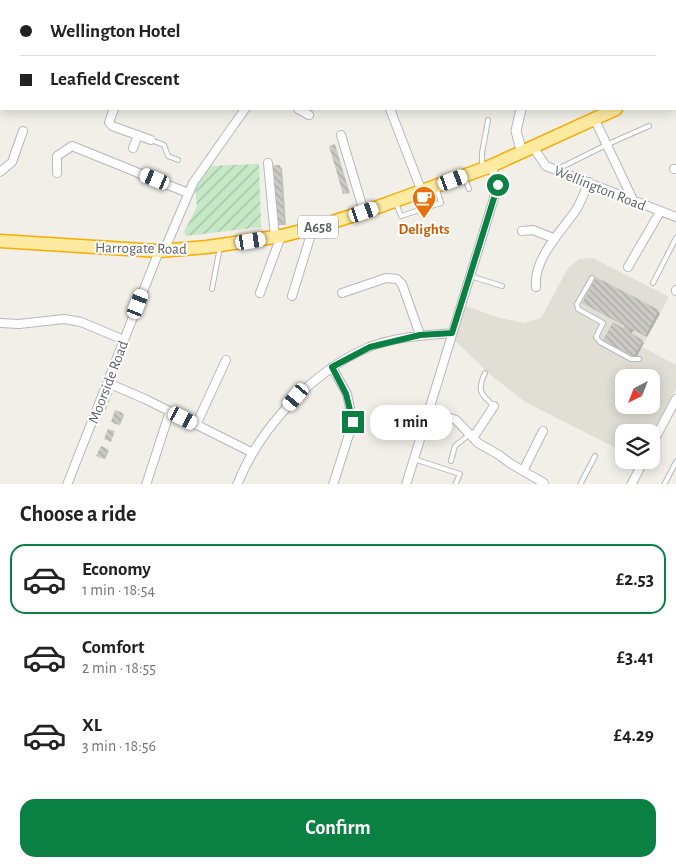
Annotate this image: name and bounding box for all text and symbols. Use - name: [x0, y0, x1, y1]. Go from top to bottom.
- text: Wellington Hotel: [50, 22, 181, 41]
- text: Leafield Crescent: [50, 70, 179, 89]
- street label: Wellington Road: [552, 163, 648, 214]
- car: [138, 166, 171, 192]
- car: [436, 168, 469, 192]
- route start: [487, 174, 509, 196]
- cafe icon: Delights: [411, 185, 437, 219]
- car: [347, 200, 380, 224]
- road number: A658: [298, 216, 338, 238]
- place label: Delights: [399, 222, 450, 237]
- car: [235, 231, 266, 251]
- street label: Harrogate Road: [95, 240, 187, 257]
- car: [125, 287, 150, 321]
- street label: Moorside Road: [86, 339, 131, 426]
- north arrow: [615, 369, 660, 414]
- map controls: [615, 369, 660, 469]
- car: [280, 381, 311, 413]
- callout: 1 min: [370, 404, 453, 440]
- car: [166, 405, 199, 431]
- route end: [342, 411, 364, 433]
- text: 1 min: [394, 414, 428, 430]
- button: layers: [615, 424, 660, 469]
- text: Choose a ride: [20, 503, 136, 525]
- icon: car: [22, 557, 67, 602]
- text: Economy: [82, 560, 151, 579]
- text: £2.53: [616, 570, 654, 589]
- text: 1 min · 18:54: [82, 582, 155, 598]
- icon: car: [22, 635, 67, 680]
- text: Comfort: [82, 638, 144, 657]
- text: £3.41: [617, 648, 654, 667]
- text: 2 min · 18:55: [82, 660, 156, 676]
- icon: car: [22, 713, 67, 758]
- text: XL: [82, 716, 102, 735]
- text: £4.29: [613, 726, 654, 745]
- text: 3 min · 18:56: [82, 738, 156, 754]
- button: Confirm: [20, 799, 656, 857]

